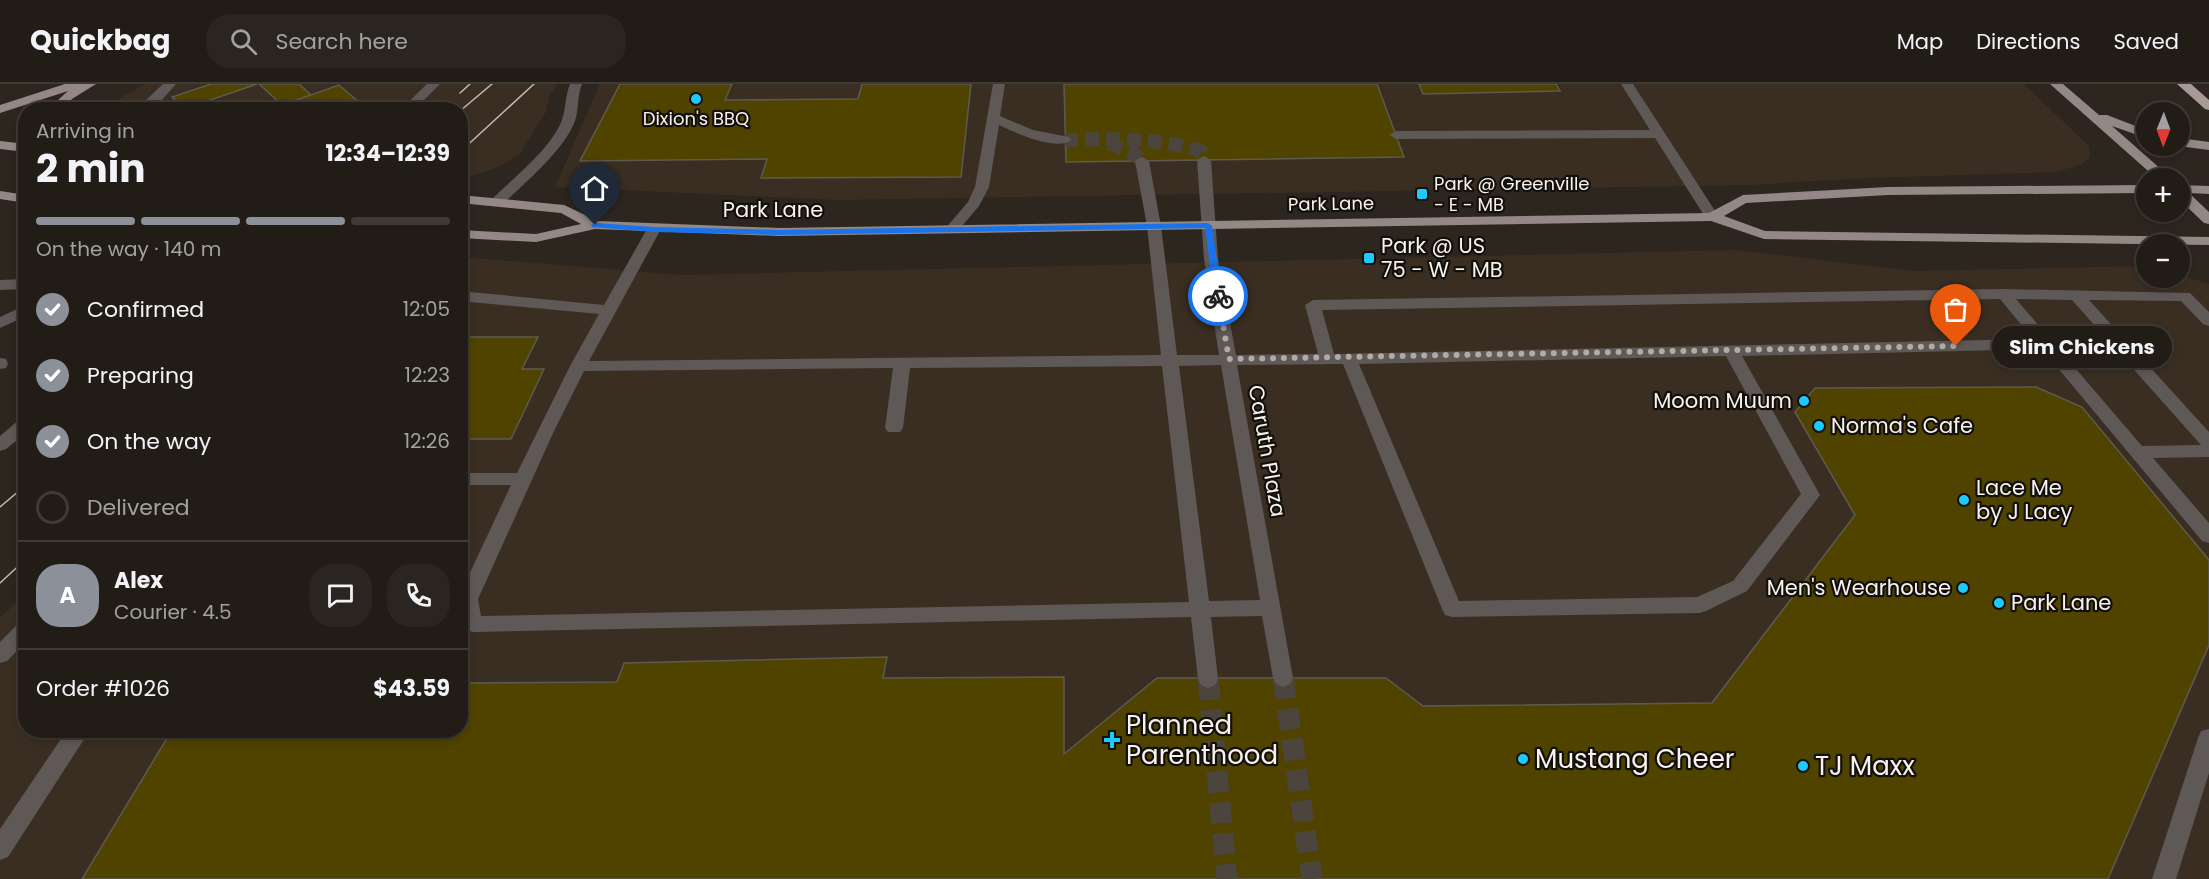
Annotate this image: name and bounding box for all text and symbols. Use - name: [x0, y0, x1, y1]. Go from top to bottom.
- search box: [206, 14, 626, 68]
- text: Quickbag: [30, 21, 170, 60]
- icon: search: [227, 25, 260, 58]
- text: Search here: [275, 26, 408, 57]
- text: Map: [1897, 27, 1943, 56]
- text: Directions: [1976, 27, 2080, 56]
- text: Saved: [2113, 27, 2179, 56]
- marker: Dixion's BBQ: [689, 92, 703, 106]
- north arrow: [2136, 102, 2190, 156]
- map controls: [2136, 102, 2190, 288]
- place label: Dixion's BBQ: [643, 106, 749, 131]
- text: Arriving in: [36, 117, 135, 145]
- text: 12:34–12:39: [326, 138, 450, 169]
- text: 2 min: [36, 141, 146, 196]
- pin: [569, 163, 620, 225]
- button: +: [2136, 168, 2190, 222]
- place label: Park @ Greenville - E - MB: [1434, 171, 1590, 217]
- icon: home: [578, 172, 611, 205]
- marker: Park @ Greenville - E - MB: [1415, 187, 1429, 201]
- street label: Park Lane: [1288, 190, 1374, 217]
- street label: Park Lane: [723, 195, 823, 224]
- place label: Park @ US 75 - W - MB: [1381, 231, 1503, 284]
- button: −: [2136, 234, 2190, 288]
- text: On the way · 140 m: [36, 235, 221, 263]
- marker: Park @ US 75 - W - MB: [1362, 251, 1376, 265]
- courier: [1188, 266, 1248, 326]
- icon: bike: [1202, 280, 1235, 313]
- pin: [1930, 284, 1981, 346]
- icon: check: [36, 293, 69, 326]
- icon: bag: [1939, 293, 1972, 326]
- text: Confirmed: [87, 294, 204, 325]
- text: 12:05: [403, 295, 450, 323]
- callout: Slim Chickens: [1992, 325, 2172, 367]
- text: Slim Chickens: [2009, 333, 2155, 361]
- icon: check: [36, 359, 69, 392]
- text: Preparing: [87, 360, 194, 391]
- text: 12:23: [405, 361, 450, 389]
- street label: Caruth Plaza: [1242, 383, 1293, 519]
- place label: Moom Muum: [1653, 386, 1792, 415]
- marker: Moom Muum: [1797, 394, 1811, 408]
- place label: Norma's Cafe: [1831, 411, 1973, 440]
- marker: Norma's Cafe: [1812, 419, 1826, 433]
- icon: check: [36, 425, 69, 458]
- text: On the way: [87, 426, 211, 457]
- text: 12:26: [404, 427, 450, 455]
- place label: Lace Me by J Lacy: [1976, 473, 2072, 526]
- text: Delivered: [87, 492, 190, 523]
- marker: Lace Me by J Lacy: [1957, 493, 1971, 507]
- button: chat: [309, 564, 372, 627]
- button: phone: [387, 564, 450, 627]
- text: Alex: [114, 565, 163, 596]
- place label: Men's Wearhouse: [1767, 573, 1951, 602]
- text: A: [59, 580, 76, 611]
- marker: Men's Wearhouse: [1956, 581, 1970, 595]
- place label: Park Lane: [2011, 588, 2111, 617]
- marker: Park Lane: [1992, 596, 2006, 610]
- text: Courier · 4.5: [114, 598, 232, 626]
- text: Order #1026: [36, 673, 170, 704]
- text: $43.59: [373, 673, 450, 704]
- place label: Planned Parenthood: [1126, 707, 1278, 773]
- marker: Planned Parenthood: [1103, 731, 1121, 749]
- place label: Mustang Cheer: [1535, 741, 1734, 777]
- place label: TJ Maxx: [1815, 748, 1915, 784]
- marker: Mustang Cheer: [1516, 752, 1530, 766]
- marker: TJ Maxx: [1796, 759, 1810, 773]

